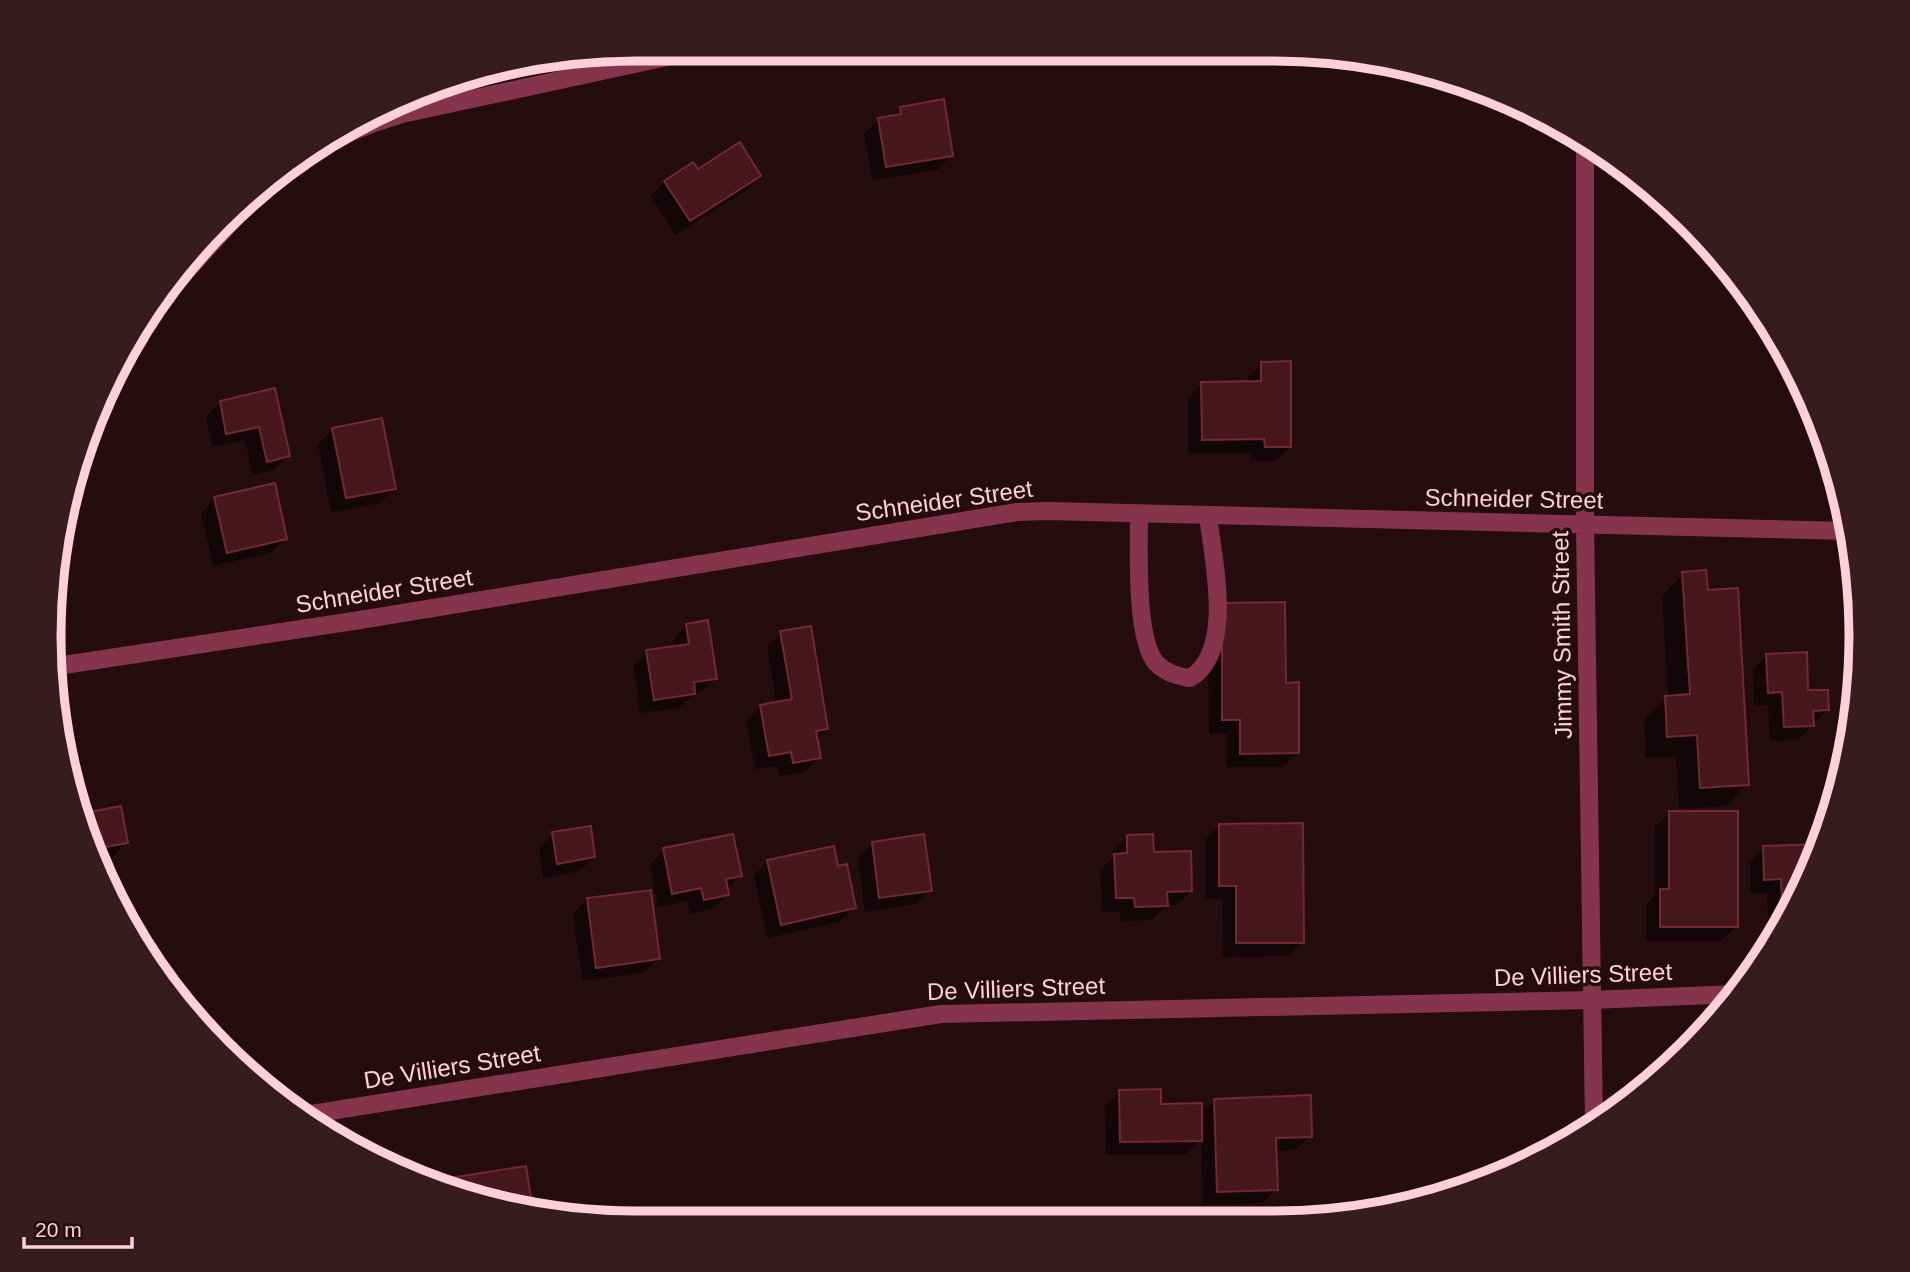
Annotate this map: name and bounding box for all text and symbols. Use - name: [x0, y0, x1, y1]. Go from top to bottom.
- street label: Schneider Street: [854, 475, 1035, 526]
- street label: Schneider Street: [1424, 483, 1604, 514]
- street label: Jimmy Smith Street: [1546, 530, 1577, 739]
- street label: Schneider Street: [294, 563, 475, 618]
- street label: De Villiers Street: [1493, 958, 1673, 991]
- street label: De Villiers Street: [926, 972, 1106, 1005]
- street label: De Villiers Street: [362, 1039, 542, 1094]
- scale bar: [24, 1206, 133, 1250]
- text: 20 m: [35, 1218, 82, 1241]

